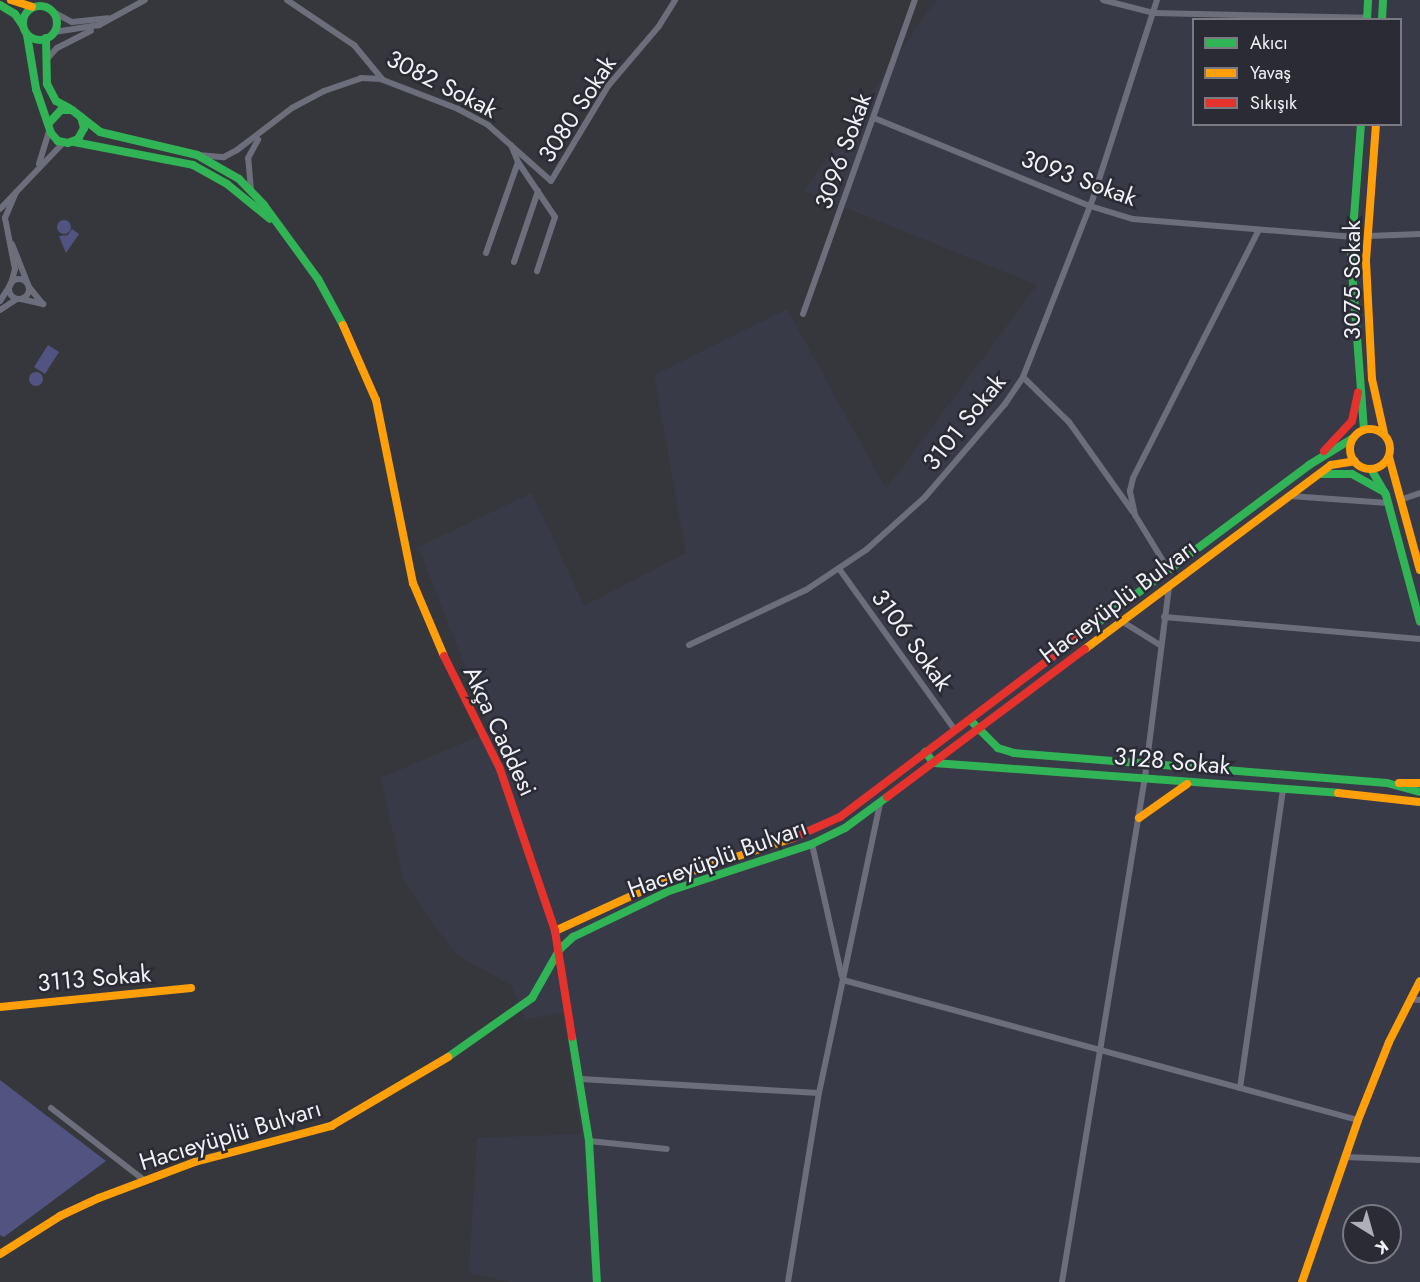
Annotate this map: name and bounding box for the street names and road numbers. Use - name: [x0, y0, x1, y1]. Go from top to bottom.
- street label: 3082 Sokak: [382, 44, 502, 124]
- street label: 3080 Sokak: [532, 50, 622, 168]
- street label: 3096 Sokak: [809, 89, 877, 213]
- street label: 3093 Sokak: [1017, 144, 1141, 212]
- street label: 3075 Sokak: [1338, 220, 1366, 340]
- street label: 3101 Sokak: [917, 368, 1011, 476]
- street label: Hacıeyüplü Bulvarı: [1034, 533, 1202, 669]
- street label: 3106 Sokak: [866, 584, 958, 696]
- street label: Akça Caddesi: [457, 662, 543, 800]
- street label: 3128 Sokak: [1113, 742, 1231, 780]
- street label: Hacıeyüplü Bulvarı: [623, 812, 811, 904]
- street label: 3113 Sokak: [36, 959, 152, 997]
- street label: Hacıeyüplü Bulvarı: [136, 1094, 324, 1176]

